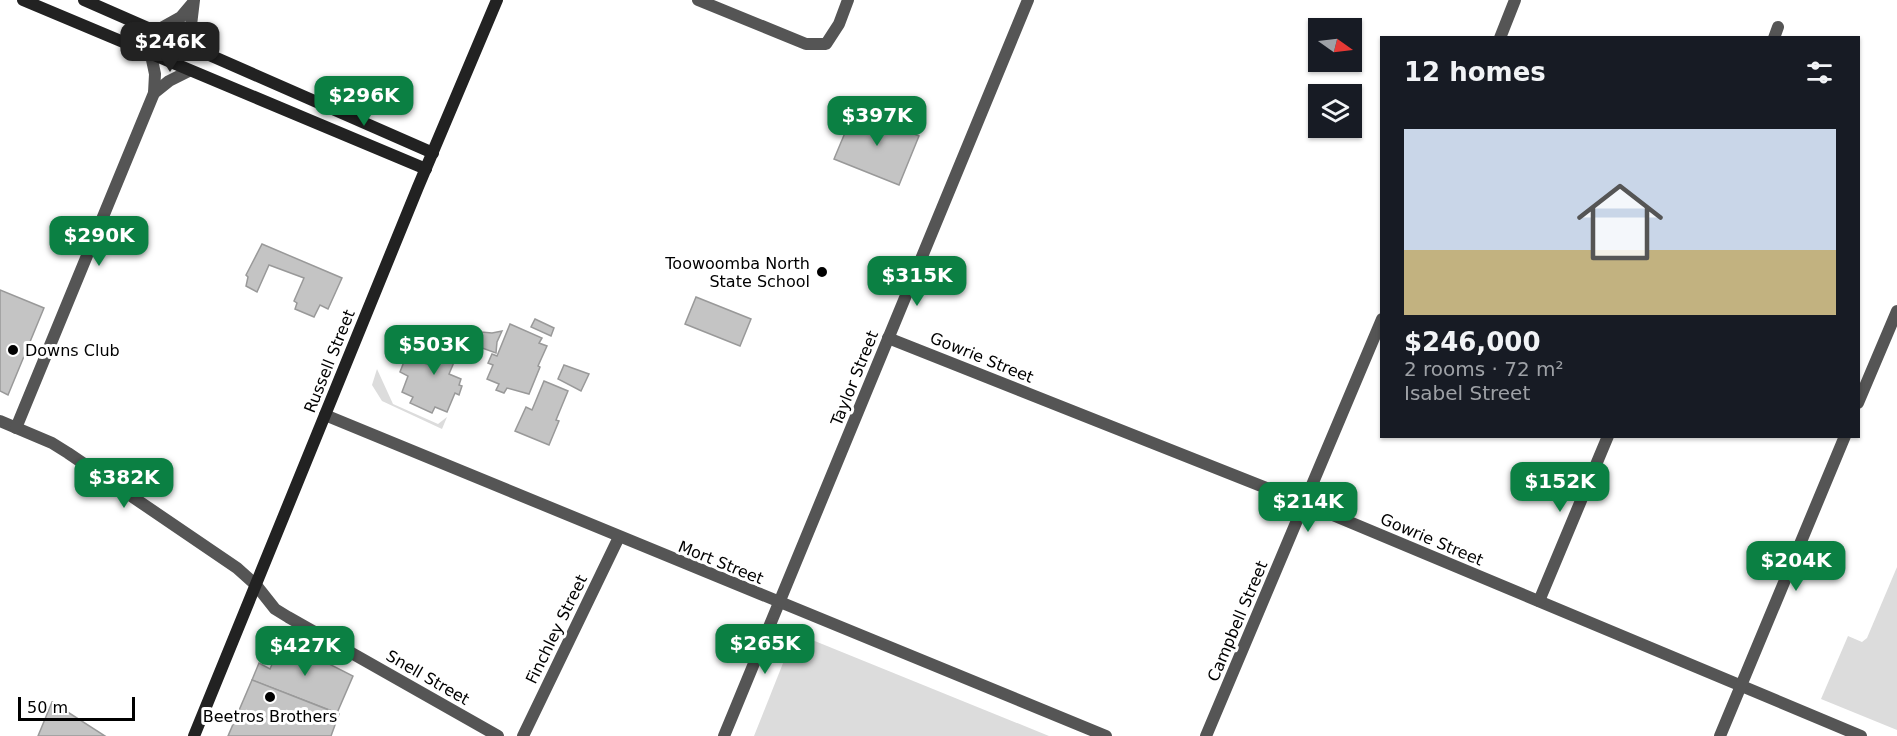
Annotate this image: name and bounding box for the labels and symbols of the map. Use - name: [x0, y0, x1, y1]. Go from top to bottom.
- north arrow: [1308, 18, 1362, 72]
- pin: $246K: [128, 22, 212, 73]
- pin: $296K: [322, 76, 406, 127]
- pin: $397K: [835, 96, 919, 147]
- pin: $290K: [57, 216, 141, 267]
- place label: Toowoomba North State School: [664, 254, 810, 291]
- pin: $315K: [875, 256, 959, 307]
- marker: Toowoomba North State School: [815, 265, 829, 279]
- street label: Russell Street: [300, 307, 359, 416]
- pin: $503K: [392, 325, 476, 376]
- street label: Taylor Street: [826, 328, 882, 429]
- street label: Gowrie Street: [927, 328, 1036, 387]
- place label: Downs Club: [25, 341, 120, 360]
- marker: Downs Club: [6, 343, 20, 357]
- pin: $382K: [82, 458, 166, 509]
- pin: $152K: [1518, 462, 1602, 513]
- pin: $214K: [1266, 482, 1350, 533]
- street label: Gowrie Street: [1378, 509, 1486, 570]
- street label: Mort Street: [675, 537, 766, 588]
- pin: $204K: [1754, 541, 1838, 592]
- street label: Campbell Street: [1203, 558, 1271, 684]
- street label: Finchley Street: [522, 572, 591, 687]
- pin: $265K: [723, 624, 807, 675]
- pin: $427K: [263, 626, 347, 677]
- street label: Snell Street: [383, 646, 473, 709]
- marker: Beetros Brothers: [263, 690, 277, 704]
- scale bar: [18, 694, 135, 722]
- place label: Beetros Brothers: [203, 707, 337, 726]

